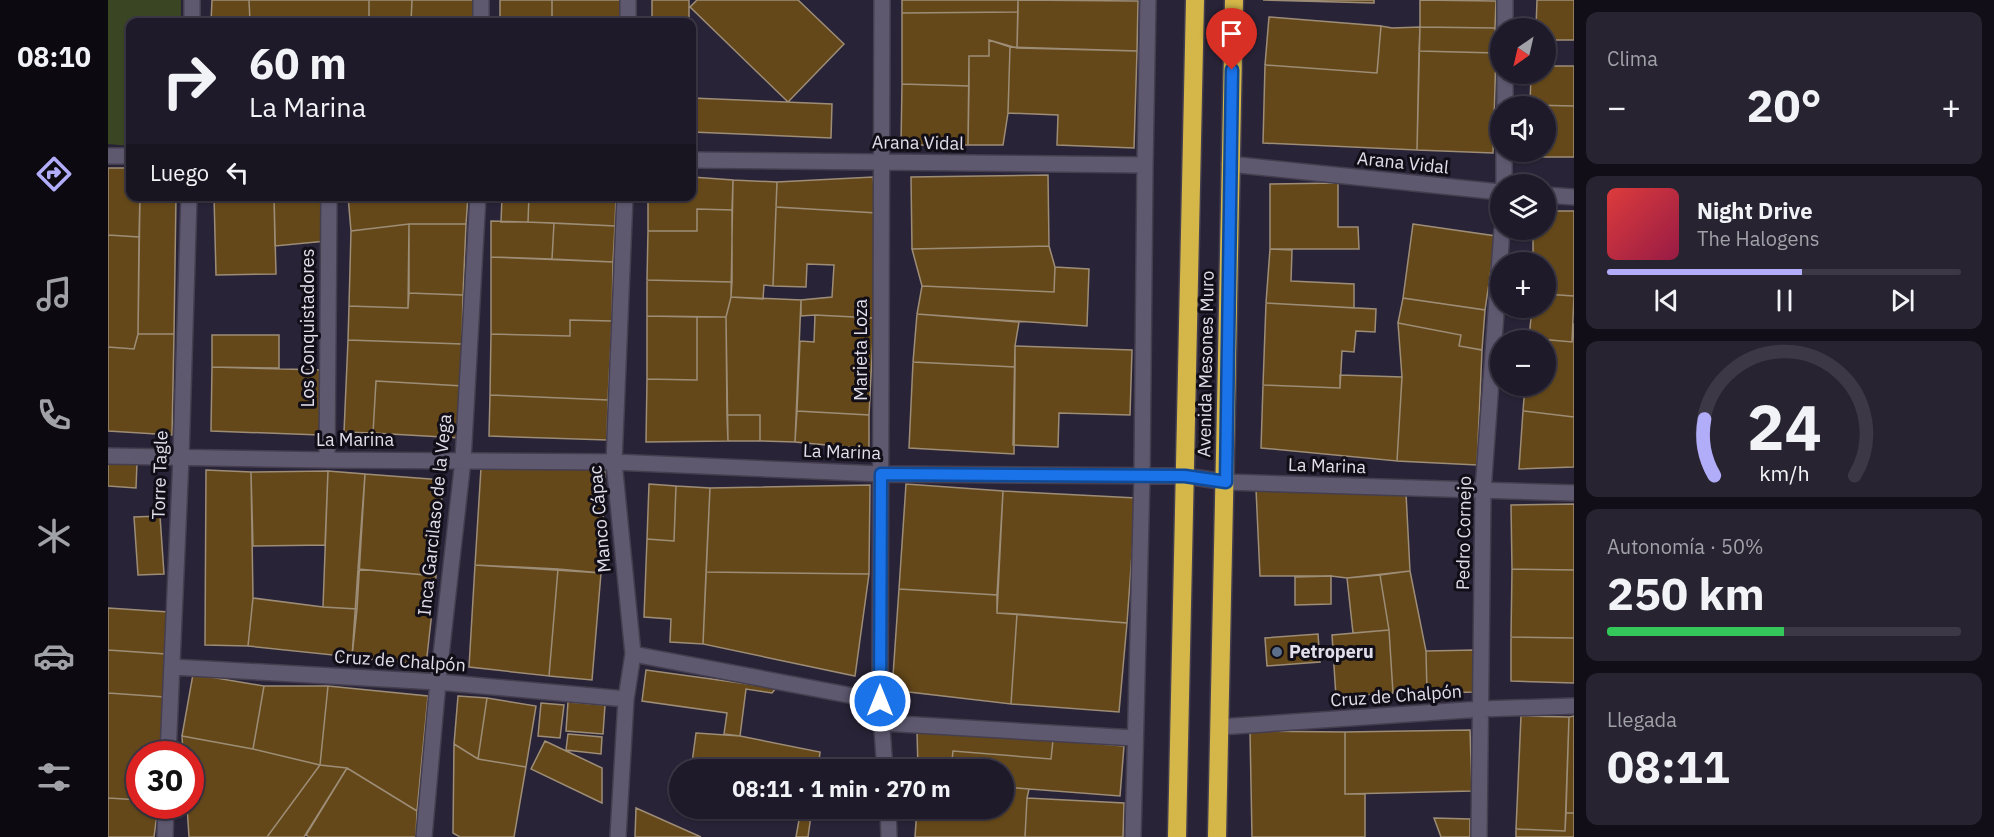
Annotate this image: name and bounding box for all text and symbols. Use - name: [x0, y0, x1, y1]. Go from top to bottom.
- pin: [1206, 8, 1257, 70]
- icon: arrive: [1215, 17, 1248, 50]
- north arrow: [1490, 18, 1556, 84]
- map controls: [1490, 18, 1556, 396]
- text: 60 m: [249, 36, 347, 91]
- text: 08:10: [17, 39, 91, 74]
- icon: right: [150, 42, 228, 120]
- text: Clima: [1607, 45, 1658, 72]
- text: 20°: [1746, 76, 1822, 134]
- text: −: [1607, 85, 1627, 128]
- text: +: [1941, 85, 1961, 128]
- text: La Marina: [249, 89, 366, 124]
- button: sound: [1490, 96, 1556, 162]
- street label: Arana Vidal: [872, 130, 964, 155]
- street label: Arana Vidal: [1356, 146, 1450, 179]
- icon: directions: [33, 153, 75, 195]
- icon: left: [221, 156, 254, 189]
- text: Luego: [150, 158, 209, 187]
- button: layers: [1490, 174, 1556, 240]
- text: Night Drive: [1697, 196, 1813, 225]
- text: The Halogens: [1697, 225, 1819, 252]
- street label: Los Conquistadores: [296, 249, 319, 407]
- button: +: [1490, 252, 1556, 318]
- street label: Avenida Mesones Muro: [1192, 270, 1219, 458]
- icon: music: [33, 273, 75, 315]
- icon: previous: [1650, 284, 1683, 317]
- icon: pause: [1768, 284, 1801, 317]
- icon: next: [1886, 284, 1919, 317]
- street label: Marieta Loza: [849, 299, 872, 401]
- button: −: [1490, 330, 1556, 396]
- text: 24: [1747, 386, 1821, 467]
- icon: phone: [33, 394, 75, 436]
- street label: Inca Garcilaso de la Vega: [412, 413, 457, 617]
- street label: La Marina: [316, 428, 394, 451]
- street label: Torre Tagle: [146, 430, 173, 520]
- street label: La Marina: [803, 439, 882, 464]
- street label: La Marina: [1288, 453, 1367, 478]
- text: km/h: [1759, 459, 1809, 487]
- street label: Manco Cápac: [583, 464, 616, 574]
- street label: Pedro Cornejo: [1451, 476, 1476, 590]
- icon: climate: [33, 515, 75, 557]
- text: Autonomía · 50%: [1607, 533, 1764, 560]
- text: 250 km: [1607, 564, 1765, 622]
- icon: car: [33, 635, 75, 677]
- place label: Petroperu: [1289, 640, 1374, 663]
- street label: Cruz de Chalpón: [333, 644, 467, 677]
- marker: Petroperu: [1270, 645, 1284, 659]
- position arrow: [848, 669, 912, 733]
- street label: Cruz de Chalpón: [1329, 679, 1463, 712]
- text: Llegada: [1607, 706, 1677, 733]
- text: 08:11: [1607, 737, 1730, 795]
- speed limit sign: 30: [126, 741, 204, 819]
- icon: filters: [33, 756, 75, 798]
- text: 08:11 · 1 min · 270 m: [732, 774, 951, 803]

